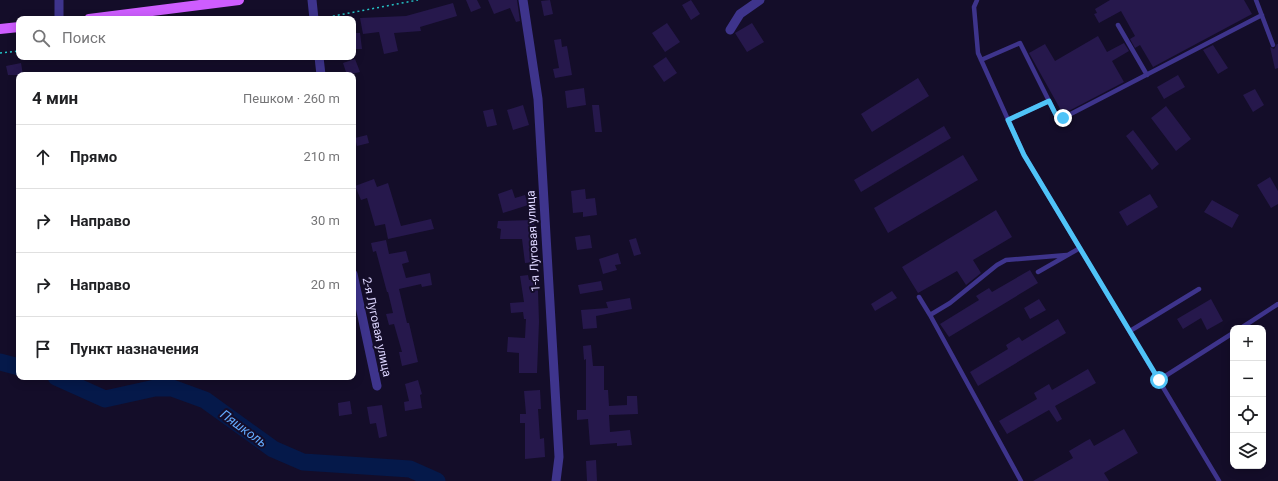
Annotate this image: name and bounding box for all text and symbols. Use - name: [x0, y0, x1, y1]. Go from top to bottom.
- search box: [16, 16, 356, 60]
- icon: search: [30, 27, 52, 49]
- text: Поиск: [62, 29, 106, 47]
- text: 4 мин: [32, 88, 78, 108]
- text: Пешком · 260 m: [243, 91, 340, 106]
- route end: [1054, 109, 1072, 127]
- icon: ahead: [32, 146, 54, 168]
- text: Прямо: [70, 148, 117, 166]
- text: 210 m: [303, 149, 340, 164]
- street label: 1-я Луговая улица: [523, 190, 543, 292]
- icon: right: [32, 210, 54, 232]
- text: Направо: [70, 212, 131, 230]
- text: 30 m: [311, 213, 340, 228]
- icon: right: [32, 274, 54, 296]
- text: Направо: [70, 276, 131, 294]
- street label: 2-я Луговая улица: [360, 276, 394, 378]
- text: 20 m: [311, 277, 340, 292]
- map controls: [1230, 325, 1266, 469]
- button: +: [1230, 325, 1266, 361]
- icon: arrive: [32, 338, 54, 360]
- text: Пункт назначения: [70, 340, 199, 358]
- button: −: [1230, 361, 1266, 397]
- route start: [1150, 371, 1168, 389]
- button: locate: [1230, 397, 1266, 433]
- water label: Пяшколь: [217, 406, 270, 450]
- button: layers: [1230, 433, 1266, 469]

